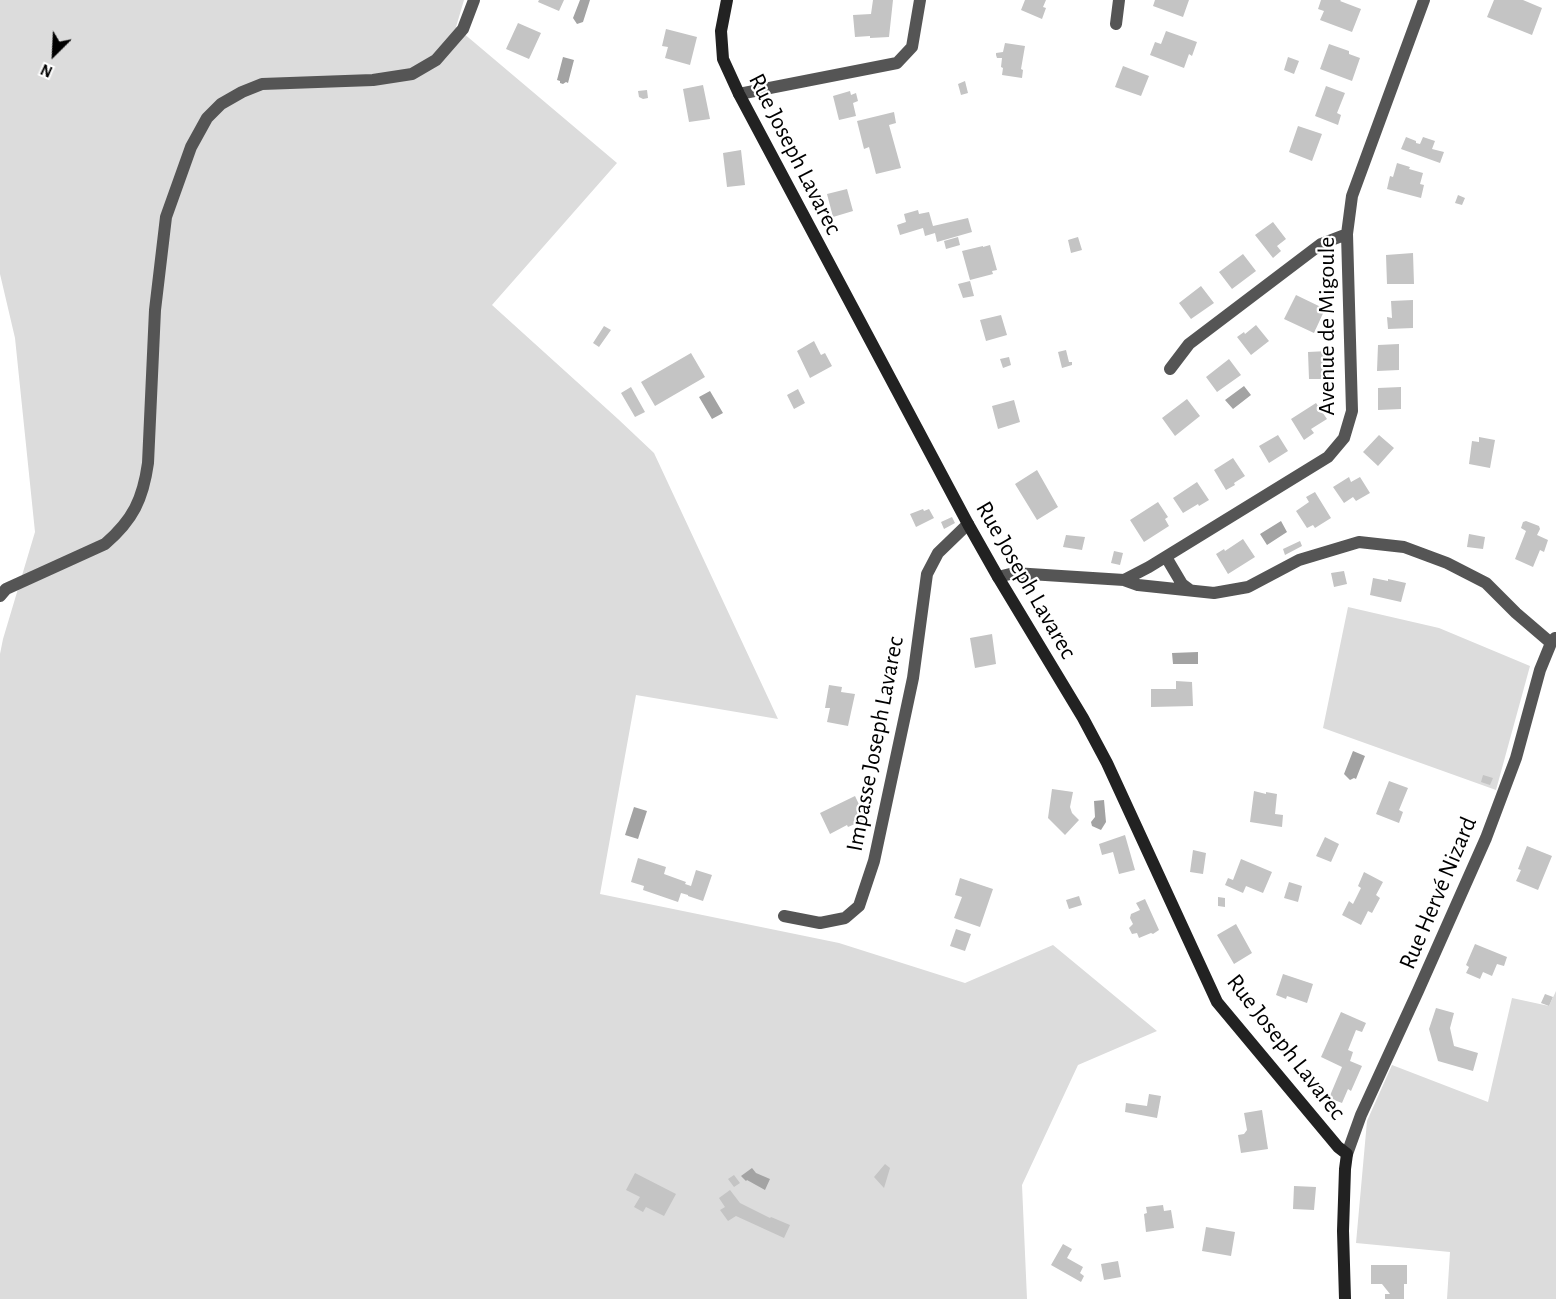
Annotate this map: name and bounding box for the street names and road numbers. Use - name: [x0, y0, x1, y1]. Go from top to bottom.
- street label: Rue Joseph Lavarec: [742, 69, 848, 239]
- street label: Avenue de Migoule: [1313, 237, 1341, 415]
- street label: Rue Joseph Lavarec: [969, 496, 1083, 664]
- street label: Impasse Joseph Lavarec: [840, 634, 910, 854]
- street label: Rue Hervé Nizard: [1393, 812, 1483, 974]
- street label: Rue Joseph Lavarec: [1220, 968, 1352, 1126]

